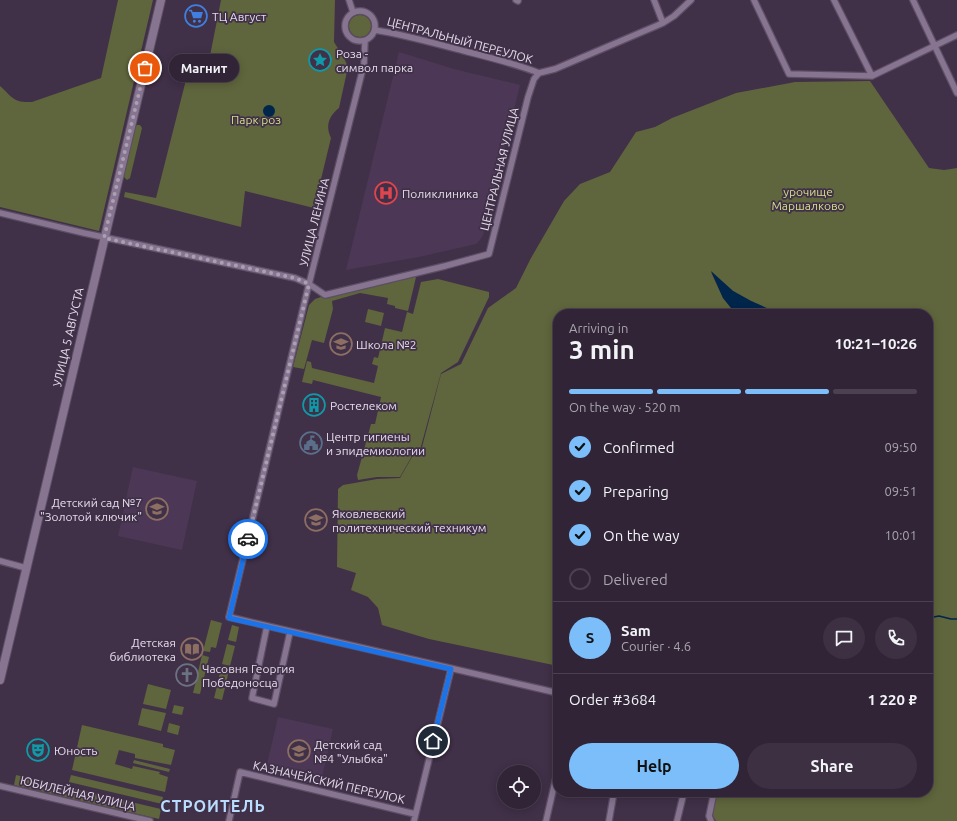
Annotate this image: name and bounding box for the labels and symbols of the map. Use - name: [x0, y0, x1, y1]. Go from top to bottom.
- supermarket icon: ТЦ Август: [183, 3, 209, 29]
- place label: ТЦ Август: [212, 10, 267, 23]
- street label: ЦЕНТРАЛЬНЫЙ ПЕРЕУЛОК: [386, 14, 535, 66]
- place icon: Роза - символ парка: [307, 47, 333, 73]
- place label: Роза - символ парка: [336, 47, 413, 74]
- pin: [128, 51, 162, 85]
- callout: Магнит: [169, 54, 239, 82]
- street label: ЦЕНТРАЛЬНАЯ УЛИЦА: [477, 106, 521, 232]
- park label: Парк роз: [231, 113, 281, 126]
- street label: УЛИЦА ЛЕНИНА: [297, 176, 331, 267]
- hospital icon: Поликлиника: [373, 180, 399, 206]
- park label: урочище Маршалково: [771, 185, 845, 212]
- place label: Поликлиника: [402, 187, 478, 200]
- street label: УЛИЦА 5 АВГУСТА: [50, 286, 86, 388]
- school or university icon: Школа №2: [328, 331, 354, 357]
- place label: Школа №2: [356, 338, 417, 351]
- building icon: Ростелеком: [301, 392, 327, 418]
- place label: Ростелеком: [330, 399, 397, 412]
- public building icon: Центр гигиены и эпидемиологии: [298, 430, 324, 456]
- place label: Центр гигиены и эпидемиологии: [326, 430, 425, 457]
- place label: Детский сад №7 "Золотой ключик": [40, 496, 142, 523]
- school or university icon: Детский сад №7 "Золотой ключик": [144, 496, 170, 522]
- school or university icon: Яковлевский политехнический техникум: [303, 507, 329, 533]
- place label: Яковлевский политехнический техникум: [332, 507, 487, 534]
- courier: [228, 519, 268, 559]
- place label: Детская библиотека: [109, 636, 176, 663]
- library icon: Детская библиотека: [179, 636, 205, 662]
- church icon: Часовня Георгия Победоносца: [174, 662, 200, 688]
- place label: Часовня Георгия Победоносца: [202, 662, 295, 689]
- pin: [416, 724, 450, 758]
- theatre icon: Юность: [25, 737, 51, 763]
- school or university icon: Детский сад №4 "Улыбка": [286, 738, 312, 764]
- place label: Детский сад №4 "Улыбка": [314, 738, 388, 765]
- place label: Юность: [54, 744, 98, 757]
- street label: КАЗНАЧЕЙСКИЙ ПЕРЕУЛОК: [252, 758, 407, 806]
- street label: ЮБИЛЕЙНАЯ УЛИЦА: [19, 773, 137, 813]
- district label: СТРОИТЕЛЬ: [160, 797, 266, 815]

